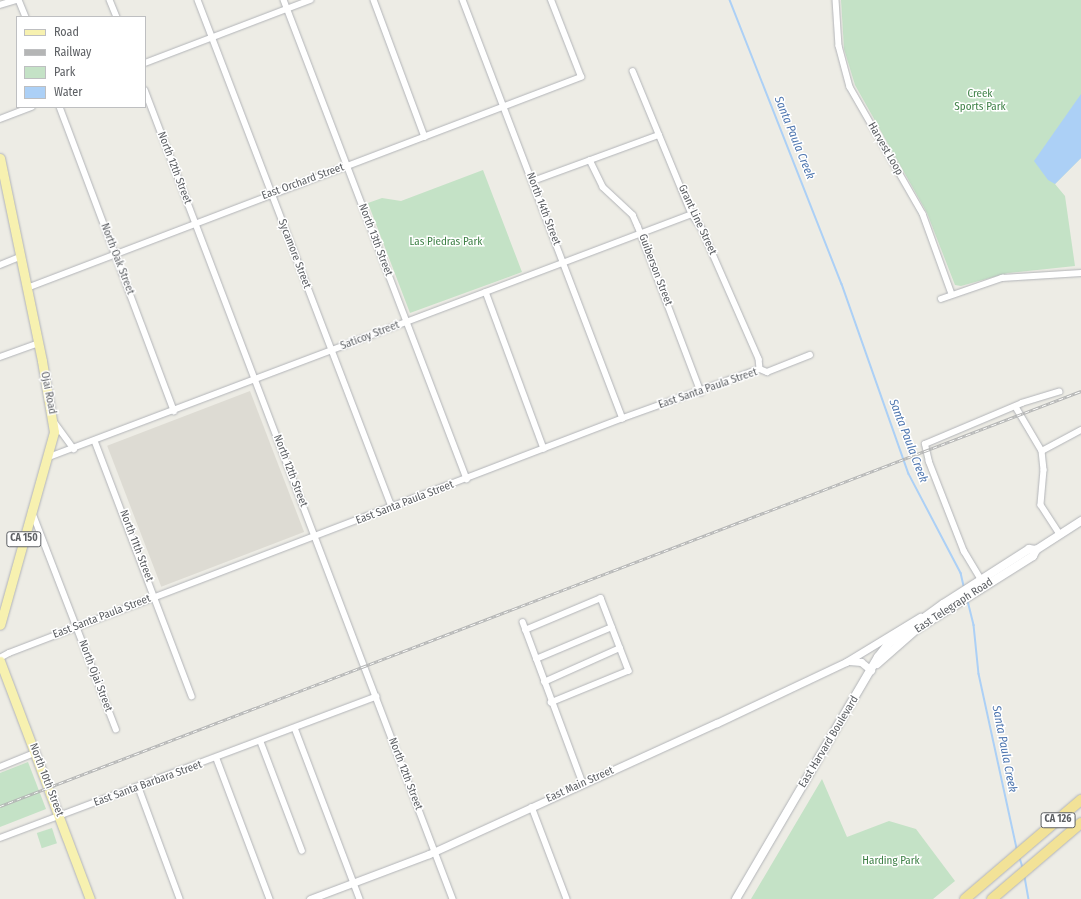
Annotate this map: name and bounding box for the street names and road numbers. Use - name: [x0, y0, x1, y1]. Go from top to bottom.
- street label: Harvest Loop: [865, 120, 905, 178]
- street label: North 12th Street: [154, 130, 194, 206]
- street label: East Orchard Street: [260, 161, 346, 203]
- street label: North 14th Street: [523, 171, 563, 247]
- street label: Grant Line Street: [675, 183, 719, 257]
- street label: North 13th Street: [355, 202, 395, 278]
- street label: Sycamore Street: [275, 218, 313, 290]
- street label: North Oak Street: [97, 222, 137, 296]
- street label: Guiberson Street: [635, 232, 675, 308]
- street label: Saticoy Street: [339, 319, 401, 353]
- street label: East Santa Paula Street: [657, 366, 759, 412]
- street label: Ojai Road: [37, 371, 59, 415]
- street label: North 12th Street: [270, 433, 310, 509]
- street label: East Santa Paula Street: [354, 478, 456, 528]
- street label: North 11th Street: [116, 508, 156, 584]
- road number: CA 150: [6, 531, 42, 547]
- street label: East Telegraph Road: [912, 576, 996, 636]
- street label: East Santa Paula Street: [51, 592, 153, 642]
- street label: North Ojai Street: [75, 638, 115, 714]
- street label: East Harvard Boulevard: [796, 694, 862, 790]
- street label: North 12th Street: [385, 736, 425, 812]
- street label: North 10th Street: [26, 742, 66, 818]
- street label: East Santa Barbara Street: [92, 758, 204, 810]
- street label: East Main Street: [544, 764, 616, 806]
- road number: CA 126: [1040, 812, 1076, 828]

